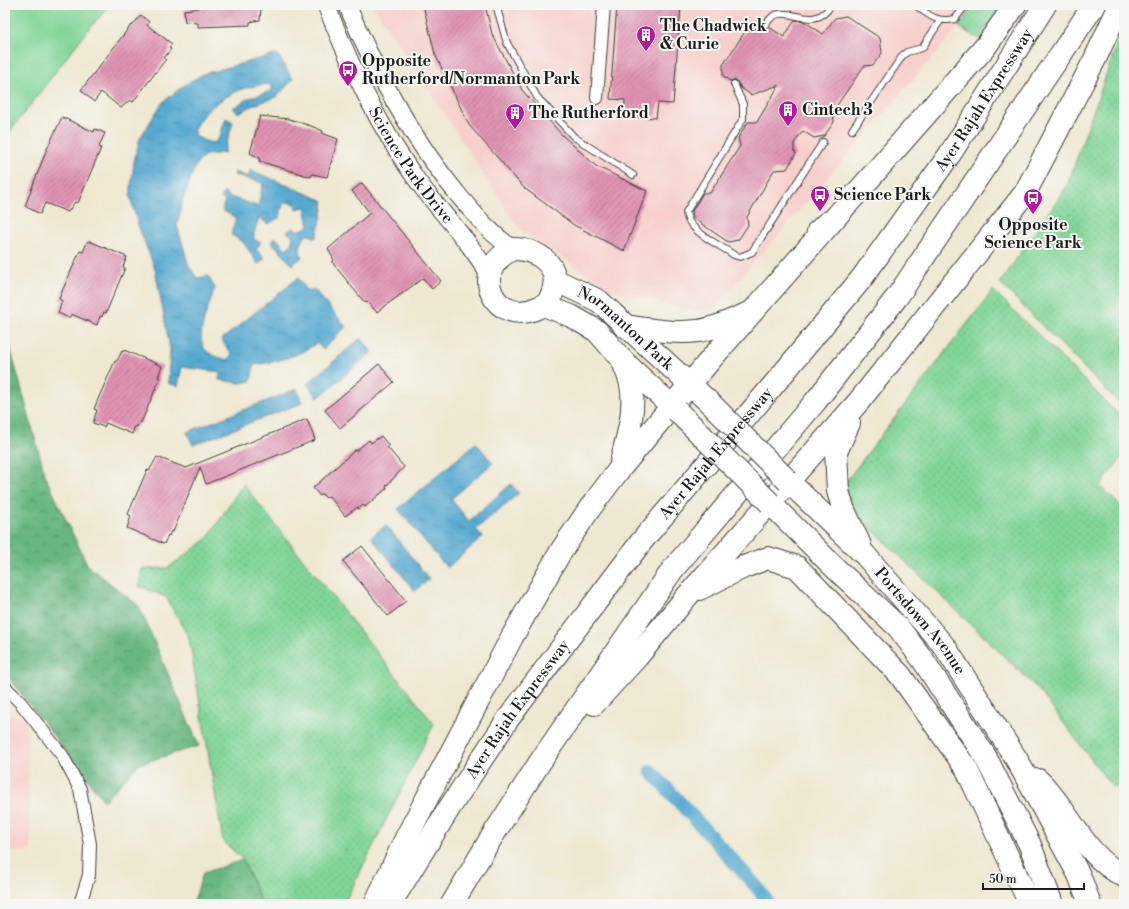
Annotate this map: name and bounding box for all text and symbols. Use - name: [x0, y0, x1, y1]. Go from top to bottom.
- place label: The Chadwick & Curie: [660, 16, 768, 54]
- building icon: The Chadwick & Curie: [635, 24, 657, 52]
- street label: Ayer Rajah Expressway: [930, 25, 1037, 176]
- place label: Opposite Rutherford/Normanton Park: [362, 51, 581, 89]
- bus stop icon: Opposite Rutherford/Normanton Park: [337, 59, 359, 87]
- building icon: Cintech 3: [777, 99, 799, 127]
- place label: Cintech 3: [802, 100, 873, 120]
- building icon: The Rutherford: [504, 102, 526, 130]
- place label: The Rutherford: [529, 103, 649, 123]
- street label: Science Park Drive: [364, 104, 458, 228]
- bus stop icon: Science Park: [809, 184, 831, 212]
- place label: Science Park: [834, 185, 932, 205]
- bus stop icon: Opposite Science Park: [1022, 187, 1044, 215]
- place label: Opposite Science Park: [984, 215, 1083, 253]
- street label: Normanton Park: [574, 282, 679, 375]
- street label: Ayer Rajah Expressway: [654, 383, 777, 524]
- street label: Portsdown Avenue: [870, 563, 970, 679]
- street label: Ayer Rajah Expressway: [461, 636, 574, 783]
- scale bar: [983, 865, 1084, 891]
- text: 50 m: [989, 872, 1017, 887]

